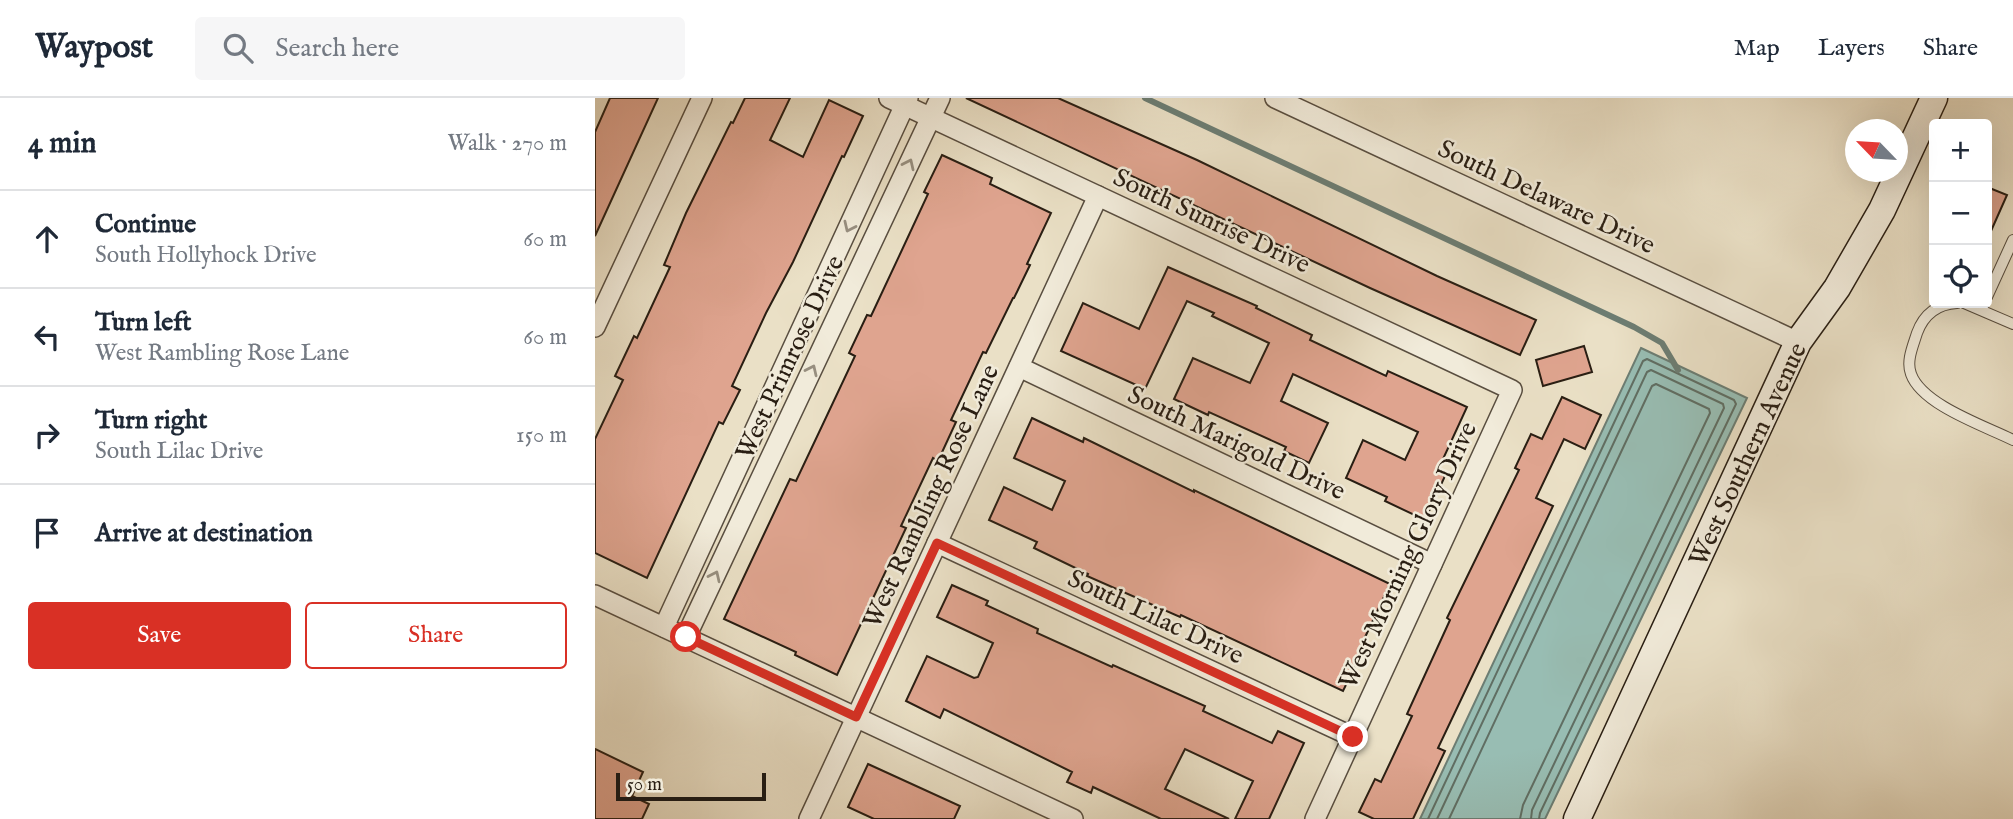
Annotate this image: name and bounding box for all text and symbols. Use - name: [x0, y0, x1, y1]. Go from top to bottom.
- search box: [195, 17, 685, 80]
- text: Waypost: [35, 27, 153, 69]
- icon: search: [219, 29, 257, 67]
- text: Search here: [275, 32, 399, 65]
- text: Map: [1734, 33, 1780, 64]
- text: Layers: [1818, 33, 1885, 64]
- text: Share: [1923, 33, 1978, 64]
- north arrow: [1845, 119, 1908, 182]
- map controls: [1929, 119, 1992, 308]
- button: +: [1929, 119, 1992, 182]
- text: 4 min: [28, 125, 96, 163]
- text: Walk · 270 m: [447, 129, 567, 158]
- street label: South Delaware Drive: [1432, 133, 1660, 262]
- one-way arrow: [901, 159, 915, 171]
- street label: South Sunrise Drive: [1108, 161, 1315, 281]
- button: −: [1929, 182, 1992, 245]
- text: Continue: [95, 208, 196, 241]
- icon: ahead: [28, 220, 66, 258]
- one-way arrow: [843, 220, 857, 232]
- text: 60 m: [523, 225, 567, 254]
- text: South Hollyhock Drive: [95, 241, 317, 270]
- button: locate: [1929, 245, 1992, 308]
- street label: West Primrose Drive: [729, 250, 852, 465]
- text: Turn left: [95, 306, 192, 339]
- icon: left: [28, 318, 66, 356]
- text: 60 m: [523, 323, 567, 352]
- street label: West Southern Avenue: [1682, 337, 1815, 572]
- text: West Rambling Rose Lane: [95, 339, 349, 368]
- street label: West Rambling Rose Lane: [856, 359, 1007, 634]
- one-way arrow: [804, 365, 818, 377]
- street label: South Marigold Drive: [1122, 378, 1351, 508]
- text: Turn right: [95, 404, 208, 437]
- icon: right: [28, 416, 66, 454]
- street label: West Morning Glory Drive: [1332, 417, 1485, 695]
- text: 150 m: [516, 421, 567, 450]
- text: South Lilac Drive: [95, 437, 263, 466]
- icon: arrive: [28, 514, 66, 552]
- text: Arrive at destination: [95, 517, 313, 550]
- street label: South Lilac Drive: [1062, 562, 1249, 673]
- one-way arrow: [707, 571, 721, 583]
- button: Save: [28, 602, 291, 669]
- button: Share: [305, 602, 567, 669]
- route start: [670, 621, 701, 652]
- route end: [1337, 721, 1368, 752]
- scale bar: [616, 770, 767, 802]
- text: 50 m: [627, 773, 662, 797]

